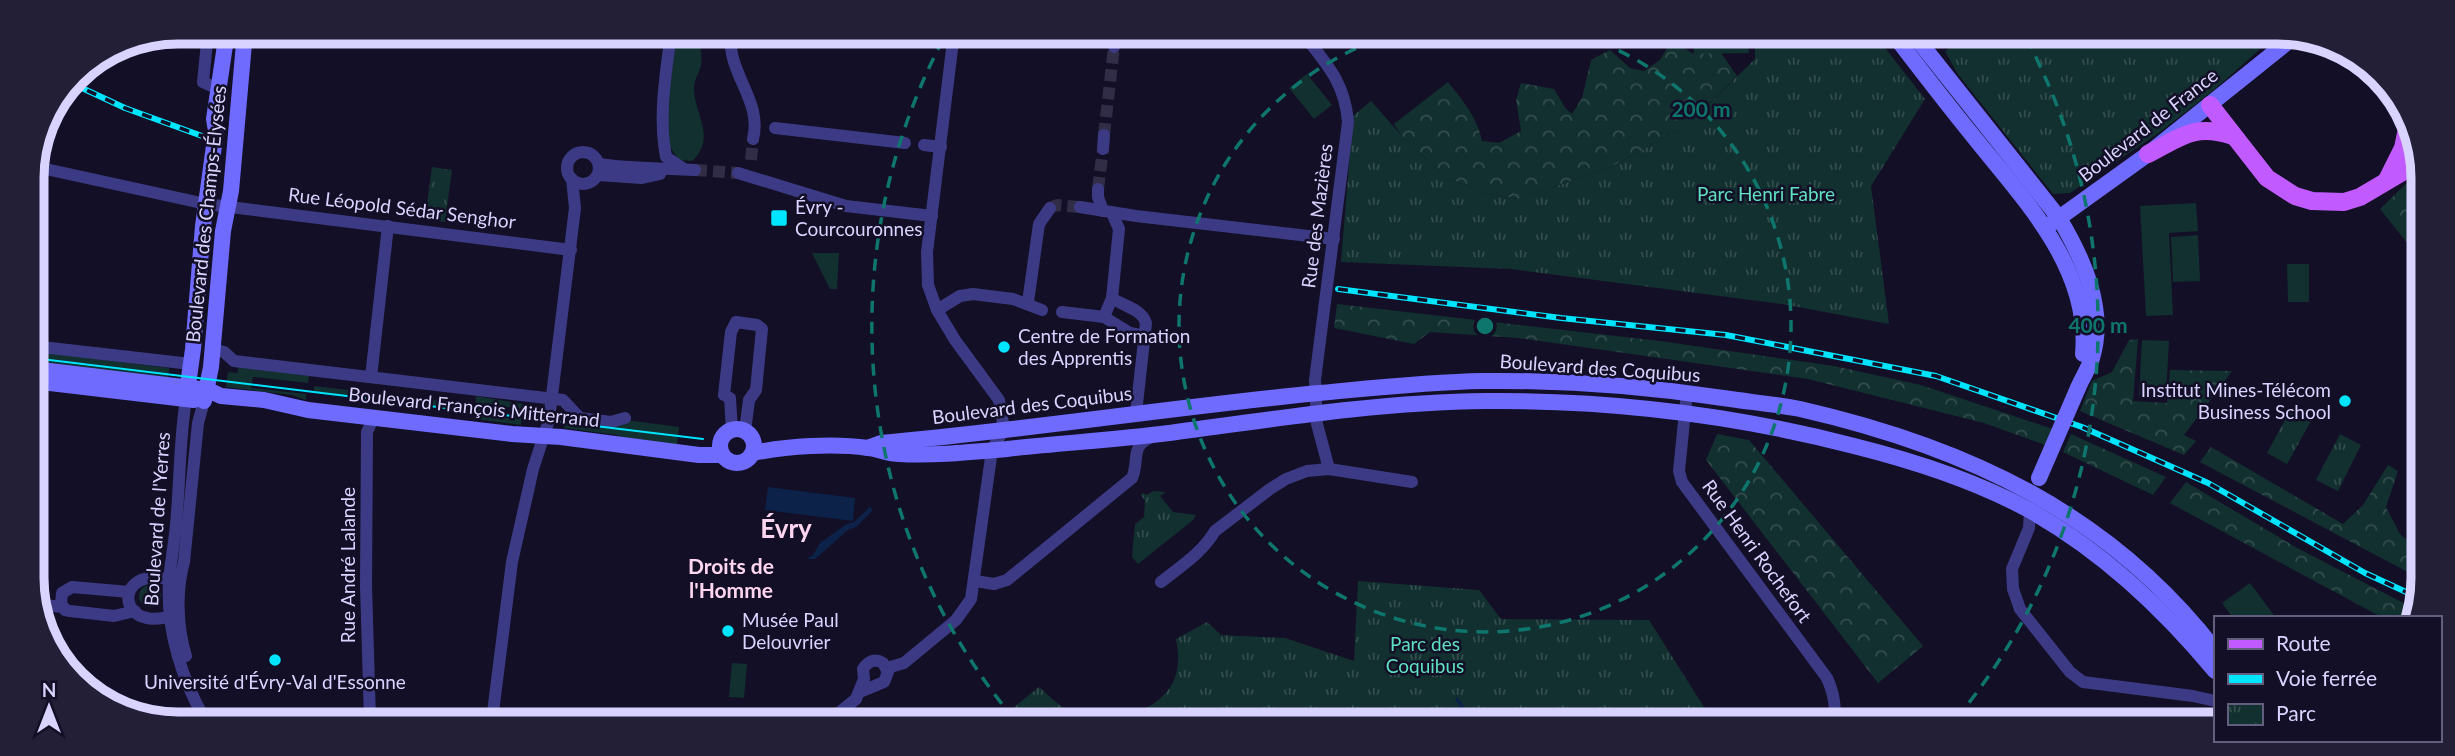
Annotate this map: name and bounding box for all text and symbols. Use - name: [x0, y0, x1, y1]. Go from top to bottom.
- street label: Boulevard de France: [2074, 63, 2222, 186]
- street label: Boulevard des Champs-Élysées: [181, 84, 230, 344]
- text: 200 m: [1671, 96, 1731, 121]
- street label: Rue des Mazières: [1296, 142, 1337, 290]
- street label: Rue Léopold Sédar Senghor: [287, 182, 517, 233]
- park label: Parc Henri Fabre: [1697, 182, 1835, 205]
- place label: Évry - Courcouronnes: [795, 195, 922, 240]
- marker: Évry - Courcouronnes: [769, 208, 789, 228]
- text: 400 m: [2068, 312, 2128, 337]
- centre of rings: [1473, 314, 1497, 338]
- place label: Centre de Formation des Apprentis: [1018, 324, 1190, 369]
- marker: Centre de Formation des Apprentis: [996, 339, 1012, 355]
- street label: Boulevard des Coquibus: [1499, 349, 1701, 386]
- place label: Institut Mines-Télécom Business School: [2141, 378, 2331, 423]
- street label: Boulevard des Coquibus: [931, 381, 1133, 428]
- street label: Boulevard François Mitterrand: [347, 382, 601, 431]
- marker: Institut Mines-Télécom Business School: [2337, 393, 2353, 409]
- street label: Boulevard de l'Yerres: [139, 431, 174, 607]
- street label: Rue Henri Rochefort: [1698, 475, 1817, 627]
- street label: Rue André Lalande: [336, 487, 359, 643]
- district label: Évry: [760, 512, 812, 544]
- district label: Droits de l'Homme: [688, 553, 774, 602]
- place label: Musée Paul Delouvrier: [742, 608, 839, 653]
- legend: [2214, 616, 2441, 742]
- marker: Musée Paul Delouvrier: [720, 623, 736, 639]
- text: Route: [2276, 630, 2331, 655]
- park label: Parc des Coquibus: [1386, 632, 1464, 677]
- marker: Université d'Évry-Val d'Essonne: [267, 652, 283, 668]
- text: Voie ferrée: [2276, 665, 2377, 690]
- place label: Université d'Évry-Val d'Essonne: [144, 670, 406, 693]
- north arrow: [14, 672, 84, 742]
- text: N: [42, 678, 56, 701]
- text: Parc: [2276, 700, 2316, 725]

